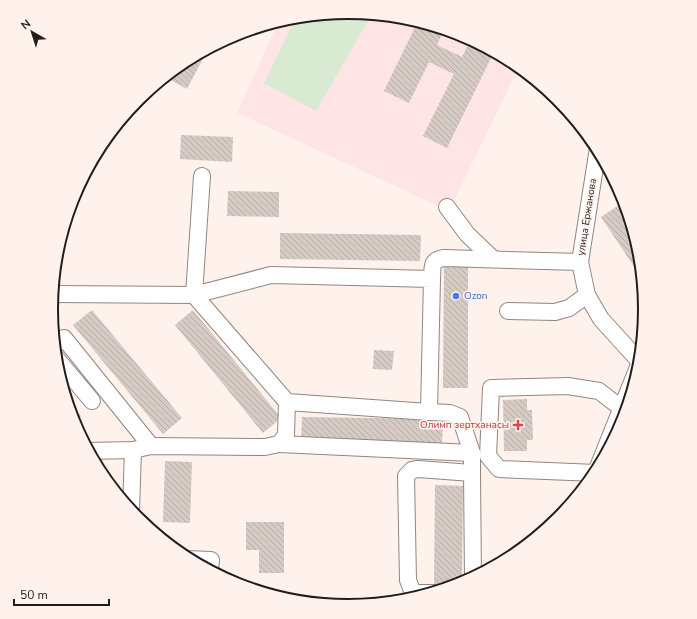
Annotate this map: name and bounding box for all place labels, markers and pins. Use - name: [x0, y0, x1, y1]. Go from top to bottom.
- place label: Ozon: [464, 289, 487, 303]
- marker: Ozon: [451, 291, 461, 301]
- place label: Олимп зертханасы: [420, 418, 509, 432]
- marker: Олимп зертханасы: [512, 419, 524, 431]

